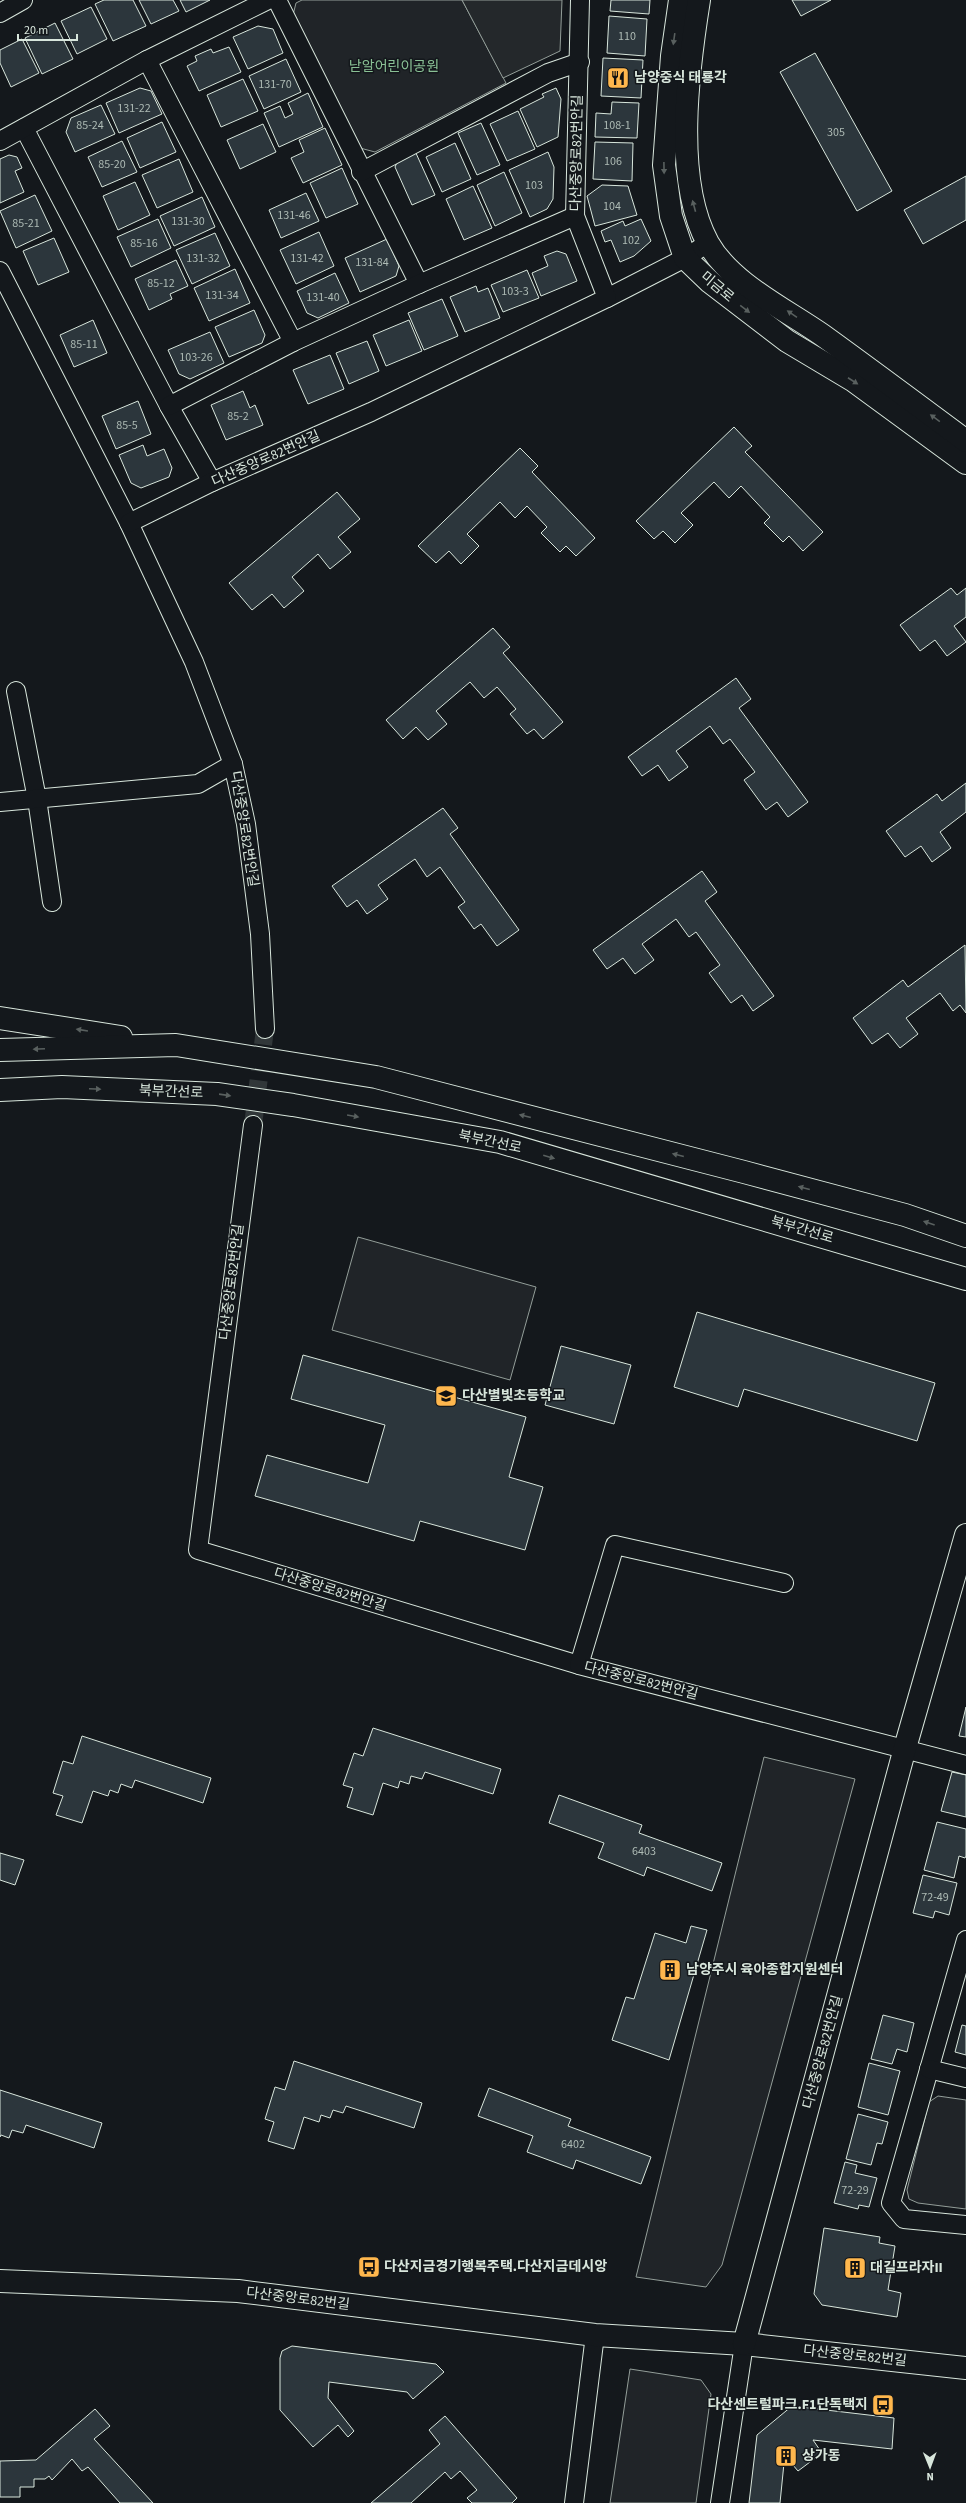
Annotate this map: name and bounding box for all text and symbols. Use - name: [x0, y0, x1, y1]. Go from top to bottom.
- scale bar: [18, 16, 77, 42]
- text: 20 m: [24, 22, 48, 39]
- house number: 110: [618, 28, 636, 45]
- one-way arrow: [671, 33, 677, 45]
- park label: 낟알어린이공원: [349, 57, 439, 77]
- restaurant icon: 남양중식 태룡각: [605, 65, 631, 91]
- place label: 남양중식 태룡각: [634, 68, 727, 88]
- house number: 131-70: [258, 76, 292, 93]
- street label: 다산중앙로82번안길: [566, 94, 588, 212]
- house number: 131-22: [117, 100, 151, 117]
- house number: 85-24: [76, 117, 104, 134]
- house number: 108-1: [603, 117, 631, 134]
- house number: 305: [827, 124, 845, 141]
- house number: 106: [604, 153, 622, 170]
- house number: 85-20: [98, 156, 126, 173]
- one-way arrow: [661, 162, 667, 175]
- house number: 103: [525, 177, 543, 194]
- house number: 104: [603, 198, 621, 215]
- one-way arrow: [691, 200, 697, 212]
- house number: 131-46: [277, 207, 311, 224]
- house number: 131-30: [171, 213, 205, 230]
- house number: 85-21: [12, 215, 40, 232]
- house number: 102: [622, 232, 640, 249]
- house number: 85-16: [130, 235, 158, 252]
- house number: 131-32: [186, 250, 220, 267]
- house number: 131-42: [290, 250, 324, 267]
- house number: 131-84: [355, 254, 389, 271]
- street label: 미금로: [696, 267, 738, 307]
- house number: 85-12: [147, 275, 175, 292]
- house number: 103-3: [501, 283, 529, 300]
- house number: 131-34: [205, 287, 239, 304]
- house number: 131-40: [306, 289, 340, 306]
- one-way arrow: [740, 305, 751, 314]
- one-way arrow: [786, 310, 797, 318]
- house number: 85-11: [70, 336, 98, 353]
- house number: 103-26: [179, 349, 213, 366]
- one-way arrow: [848, 377, 859, 385]
- house number: 85-2: [227, 408, 249, 425]
- one-way arrow: [929, 414, 940, 422]
- house number: 85-5: [116, 417, 138, 434]
- street label: 다산중앙로82번안길: [209, 426, 323, 492]
- street label: 다산중앙로82번안길: [225, 770, 263, 888]
- one-way arrow: [76, 1027, 88, 1033]
- one-way arrow: [32, 1046, 45, 1052]
- street label: 북부간선로: [138, 1081, 204, 1103]
- one-way arrow: [89, 1086, 102, 1092]
- one-way arrow: [219, 1092, 231, 1098]
- one-way arrow: [519, 1112, 531, 1118]
- one-way arrow: [347, 1113, 359, 1119]
- street label: 북부간선로: [456, 1126, 524, 1159]
- one-way arrow: [672, 1152, 684, 1158]
- one-way arrow: [543, 1154, 555, 1160]
- one-way arrow: [798, 1185, 810, 1191]
- street label: 북부간선로: [768, 1212, 836, 1249]
- one-way arrow: [923, 1220, 935, 1226]
- street label: 다산중앙로82번안길: [215, 1223, 249, 1341]
- school or university icon: 다산별빛초등학교: [433, 1383, 459, 1409]
- place label: 다산별빛초등학교: [462, 1386, 565, 1406]
- street label: 다산중앙로82번안길: [271, 1563, 389, 1617]
- street label: 다산중앙로82번안길: [582, 1657, 700, 1705]
- house number: 6403: [632, 1843, 656, 1860]
- house number: 72-49: [921, 1889, 949, 1906]
- building icon: 남양주시 육아종합지원센터: [657, 1957, 683, 1983]
- place label: 남양주시 육아종합지원센터: [686, 1960, 843, 1980]
- street label: 다산중앙로82번안길: [798, 1993, 848, 2111]
- house number: 6402: [561, 2136, 585, 2153]
- house number: 72-29: [841, 2182, 869, 2199]
- bus stop icon: 다산지금경기행복주택.다산지금데시앙: [356, 2254, 382, 2280]
- building icon: 대길프라자II: [842, 2255, 868, 2281]
- place label: 다산지금경기행복주택.다산지금데시앙: [384, 2257, 607, 2277]
- place label: 대길프라자II: [870, 2258, 943, 2278]
- street label: 다산중앙로82번길: [245, 2283, 351, 2315]
- street label: 다산중앙로82번길: [802, 2341, 908, 2371]
- bus stop icon: 다산센트럴파크.F1단독택지: [870, 2392, 896, 2418]
- place label: 다산센트럴파크.F1단독택지: [707, 2395, 868, 2415]
- building icon: 상가동: [773, 2443, 799, 2469]
- place label: 상가동: [802, 2446, 841, 2466]
- north arrow: [910, 2447, 950, 2487]
- text: N: [926, 2469, 934, 2484]

